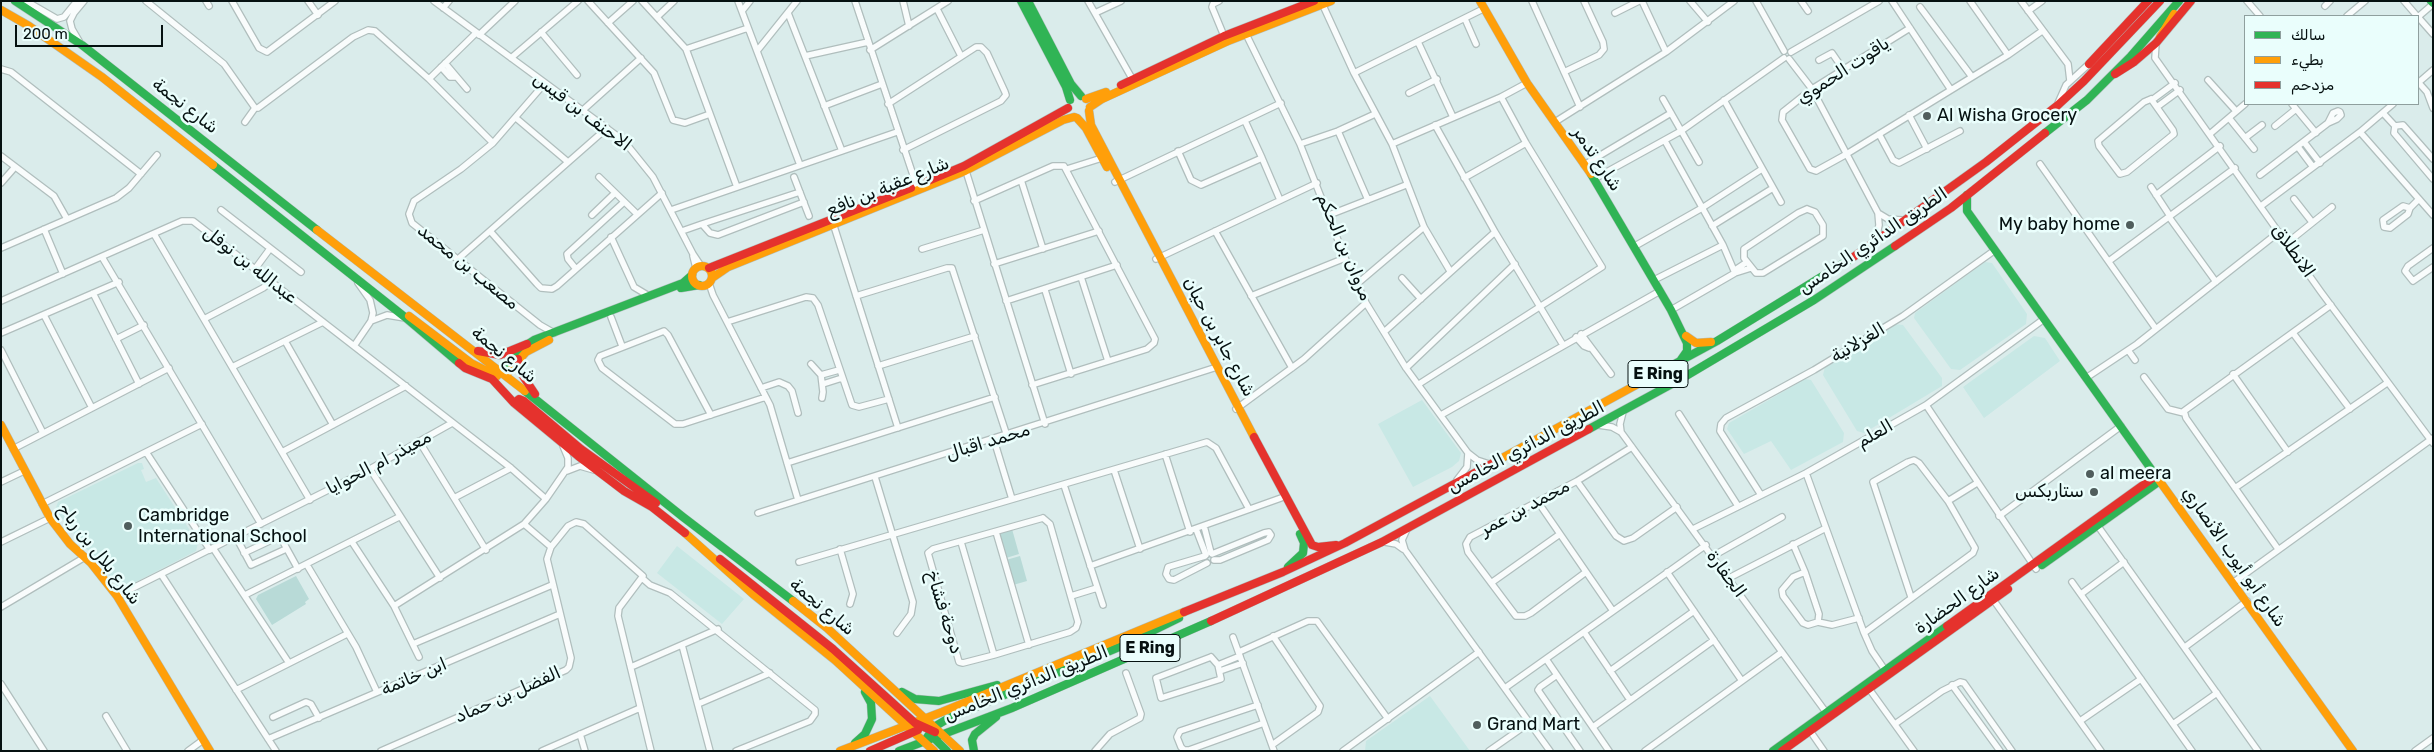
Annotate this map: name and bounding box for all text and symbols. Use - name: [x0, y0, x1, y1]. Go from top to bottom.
- scale bar: [18, 15, 165, 47]
- legend: [2244, 15, 2419, 105]
- text: 200 m: [23, 25, 68, 43]
- text: سالك: [2291, 26, 2326, 44]
- street label: ياقوت الحموي: [1792, 33, 1894, 109]
- text: بطيء: [2291, 51, 2324, 69]
- street label: الاحنف بن قيس: [529, 68, 635, 156]
- street label: شارع نجمة: [147, 73, 223, 139]
- text: مزدحم: [2291, 76, 2334, 94]
- place label: Al Wisha Grocery: [1937, 105, 2077, 127]
- marker: Al Wisha Grocery: [1921, 110, 1933, 122]
- street label: شارع تدمر: [1568, 123, 1626, 195]
- street label: شارع عقبة بن نافع: [824, 153, 952, 221]
- street label: الطريق الدائري الخامس: [1794, 183, 1952, 299]
- street label: مروان بن الحكم: [1312, 190, 1376, 304]
- place label: My baby home: [1999, 214, 2120, 236]
- street label: مصعب بن محمد: [413, 219, 523, 315]
- marker: My baby home: [2124, 219, 2136, 231]
- street label: الانطلاق: [2267, 220, 2319, 282]
- street label: عبدالله بن نوفل: [199, 222, 301, 308]
- street label: شارع جابر بن حيان: [1178, 274, 1260, 400]
- street label: الغزلانية: [1827, 318, 1889, 368]
- street label: شارع نجمة: [467, 322, 541, 388]
- road number: E Ring: [1628, 360, 1688, 388]
- street label: الطريق الدائري الخامس: [1444, 396, 1608, 498]
- street label: العلم: [1853, 415, 1897, 453]
- street label: محمد اقبال: [943, 419, 1033, 465]
- street label: معيذر ام الحوايا: [323, 426, 435, 500]
- place label: al meera: [2100, 463, 2172, 485]
- marker: al meera: [2084, 468, 2096, 480]
- street label: محمد بن عمر: [1477, 475, 1573, 541]
- place label: ستاربكس: [2015, 481, 2084, 503]
- street label: شارع أبو أيوب الأنصاري: [2177, 483, 2291, 631]
- marker: ستاربكس: [2088, 486, 2100, 498]
- street label: شارع بلال بن رباح: [53, 499, 145, 609]
- place label: Cambridge International School: [138, 505, 307, 548]
- marker: Cambridge International School: [122, 520, 134, 532]
- street label: الجفارة: [1702, 546, 1750, 602]
- street label: شارع الحضارة: [1910, 563, 2004, 639]
- street label: دوحة فشاخ: [921, 568, 967, 656]
- street label: شارع نجمة: [785, 574, 859, 640]
- road number: E Ring: [1120, 634, 1180, 661]
- street label: الطريق الدائري الخامس: [941, 641, 1111, 727]
- street label: ابن خاتمة: [378, 653, 450, 701]
- street label: الفضل بن حماد: [452, 662, 564, 728]
- place label: Grand Mart: [1487, 714, 1580, 736]
- marker: Grand Mart: [1471, 719, 1483, 731]

